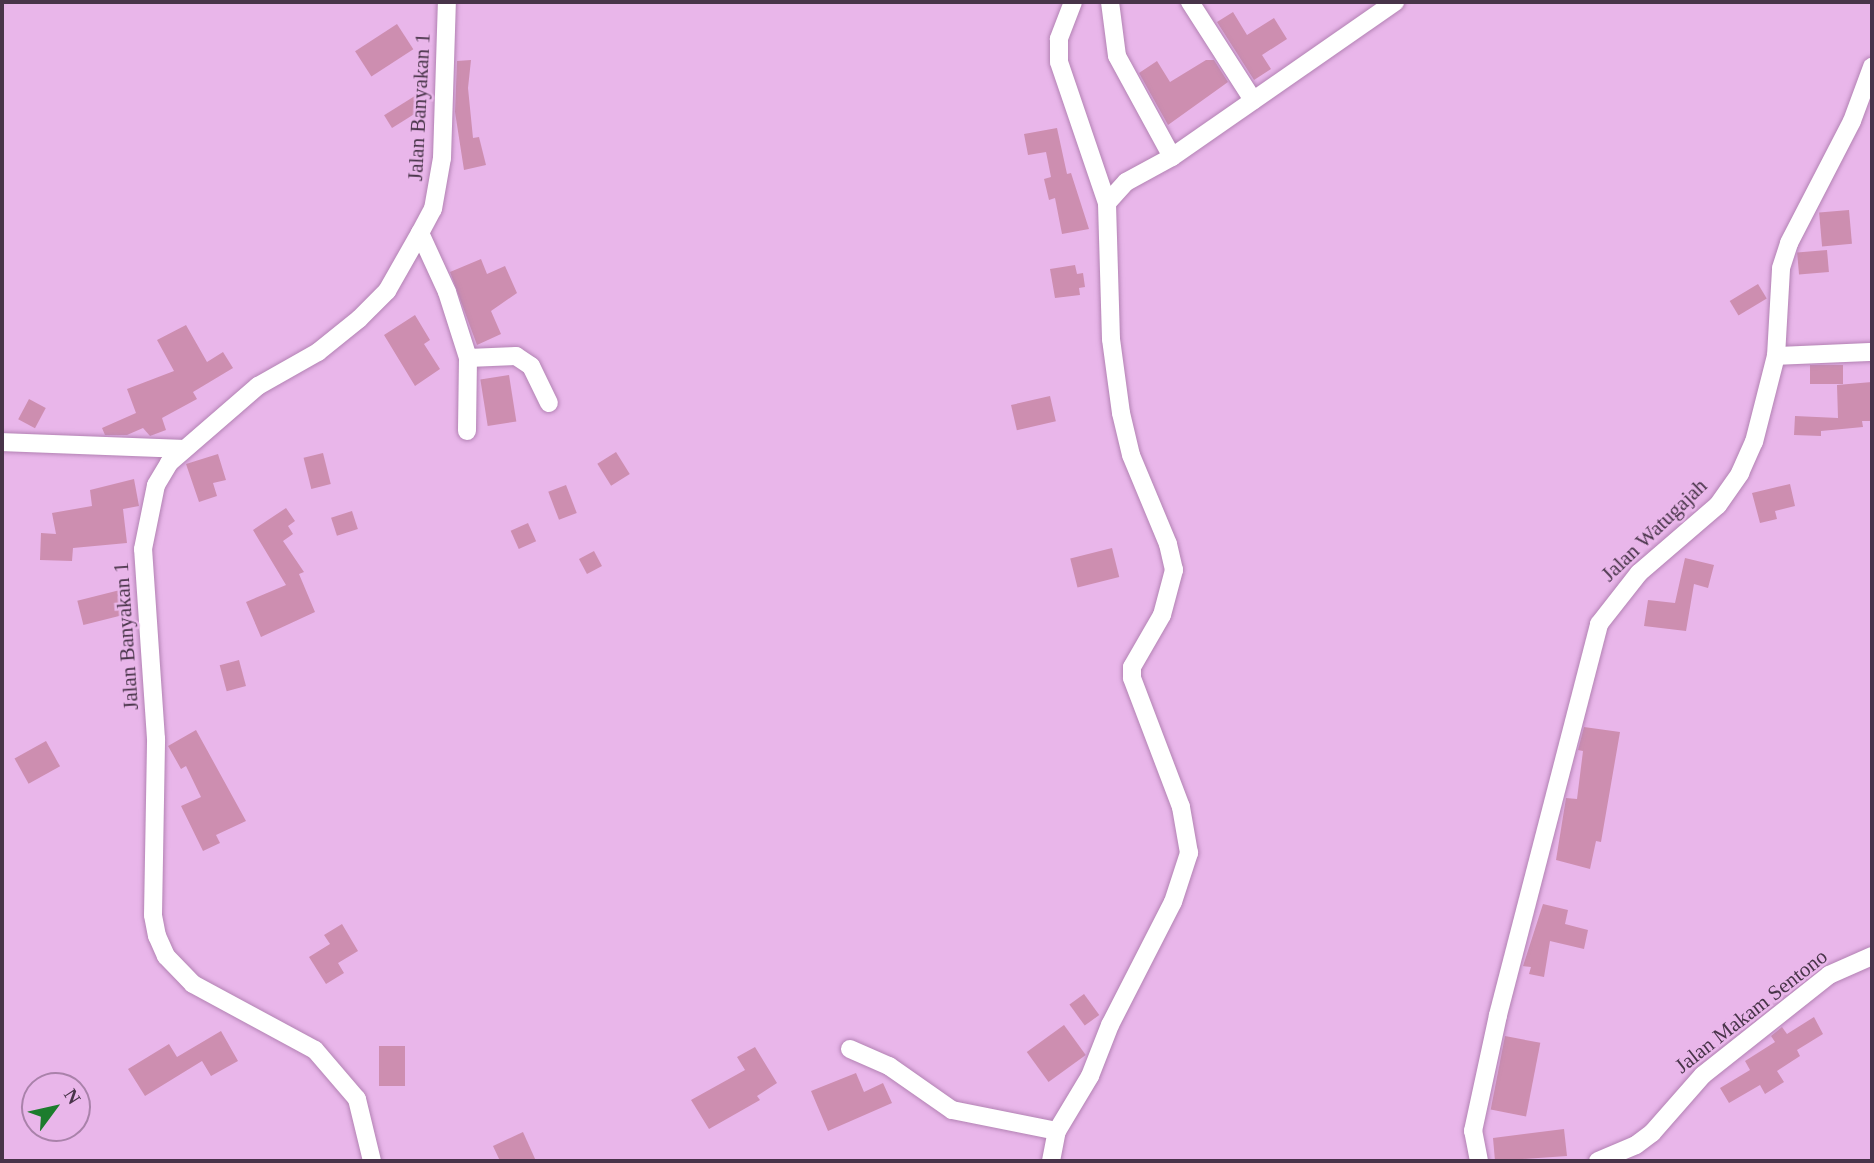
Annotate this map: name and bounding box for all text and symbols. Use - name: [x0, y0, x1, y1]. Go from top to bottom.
- street label: Jalan Banyakan 1: [403, 32, 435, 182]
- street label: Jalan Watugajah: [1596, 473, 1712, 587]
- street label: Jalan Banyakan 1: [108, 561, 144, 711]
- street label: Jalan Makam Sentono: [1670, 944, 1832, 1078]
- north arrow: [21, 1072, 91, 1142]
- text: N: [60, 1085, 85, 1108]

